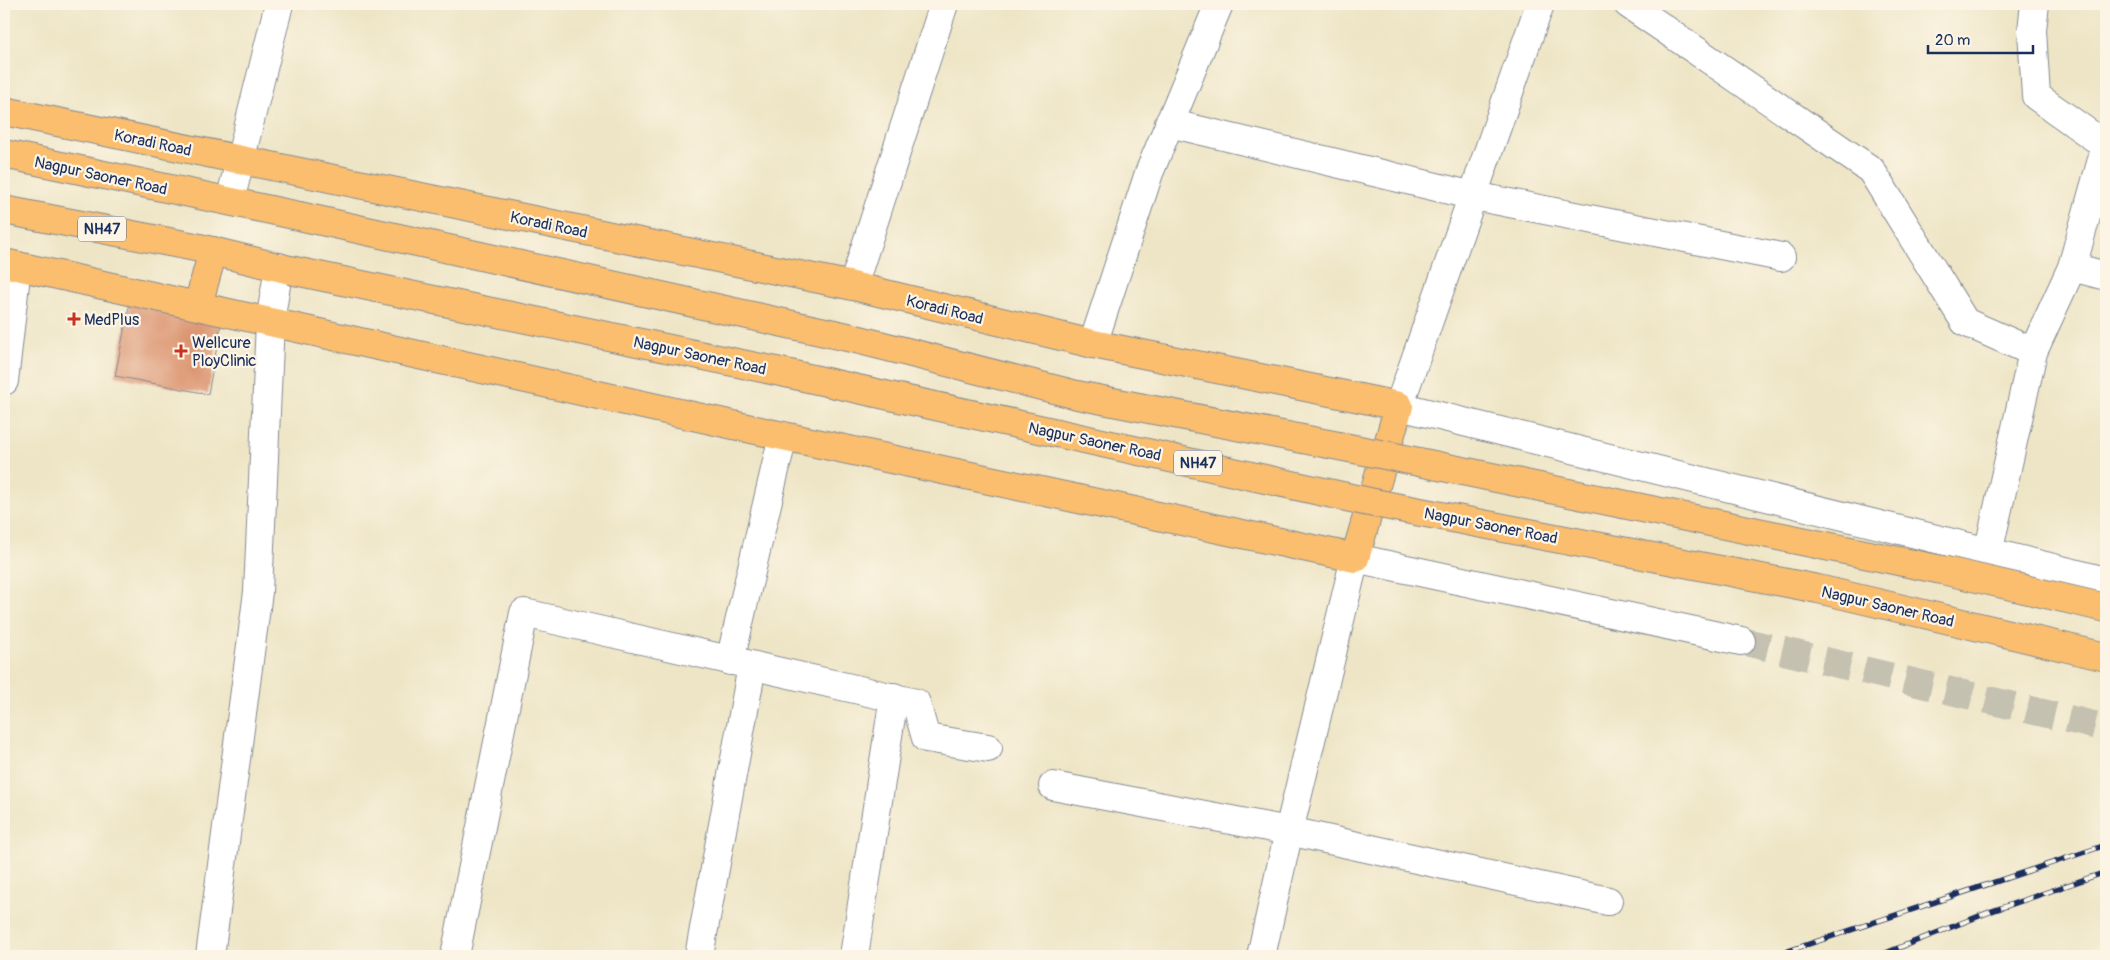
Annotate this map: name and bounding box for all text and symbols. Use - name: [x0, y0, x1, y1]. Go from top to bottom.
- scale bar: [1928, 22, 2032, 54]
- text: 20 m: [1935, 31, 1970, 50]
- street label: Koradi Road: [112, 125, 193, 161]
- street label: Nagpur Saoner Road: [32, 152, 169, 200]
- street label: Koradi Road: [508, 207, 589, 243]
- road number: NH47: [78, 216, 126, 242]
- street label: Koradi Road: [904, 291, 985, 329]
- place label: MedPlus: [84, 310, 139, 330]
- marker: MedPlus: [68, 313, 80, 325]
- street label: Nagpur Saoner Road: [631, 332, 768, 380]
- place label: Wellcure PloyClinic: [192, 333, 256, 371]
- marker: Wellcure PloyClinic: [174, 344, 188, 358]
- street label: Nagpur Saoner Road: [1026, 418, 1163, 466]
- road number: NH47: [1174, 450, 1222, 476]
- street label: Nagpur Saoner Road: [1422, 503, 1559, 549]
- street label: Nagpur Saoner Road: [1819, 582, 1956, 632]

